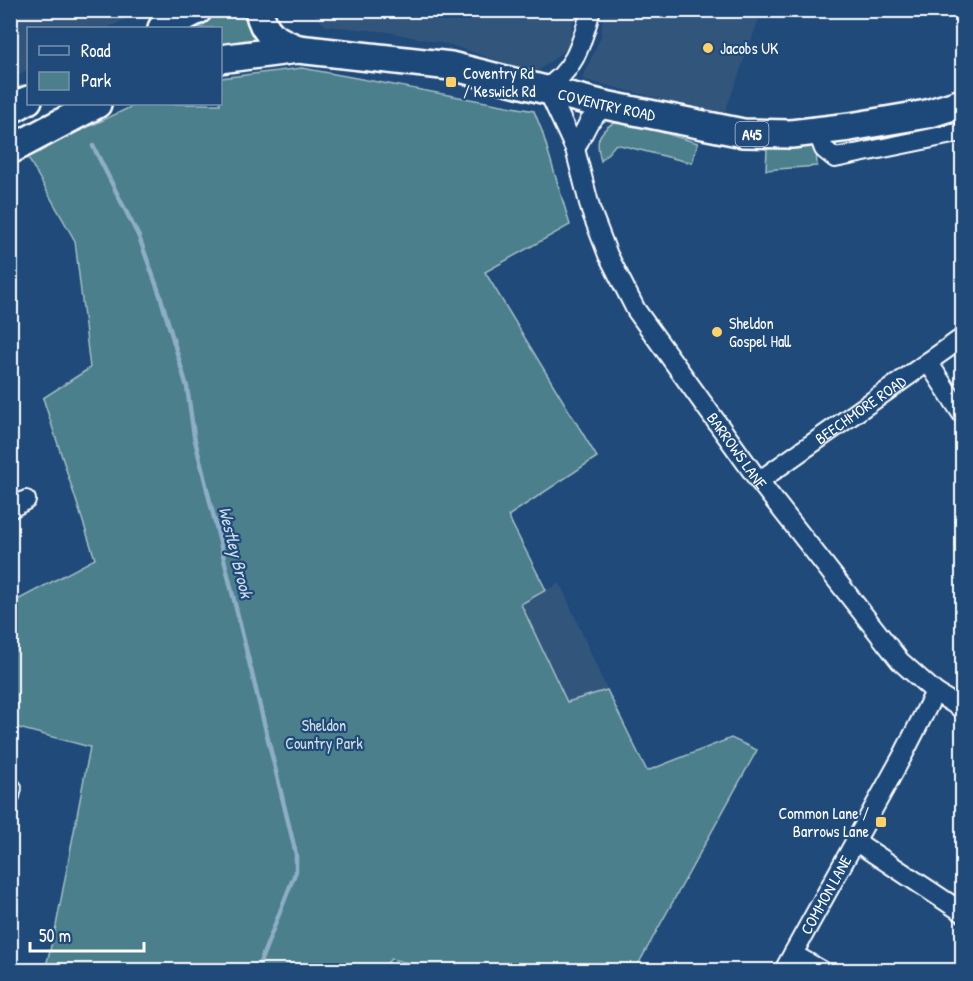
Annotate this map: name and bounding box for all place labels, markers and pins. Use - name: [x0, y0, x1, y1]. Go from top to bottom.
- place label: Jacobs UK: [720, 37, 779, 59]
- marker: Jacobs UK: [701, 41, 715, 55]
- place label: Coventry Rd / Keswick Rd: [463, 62, 535, 102]
- marker: Coventry Rd / Keswick Rd: [444, 75, 458, 89]
- place label: Sheldon Gospel Hall: [729, 312, 791, 352]
- marker: Sheldon Gospel Hall: [710, 325, 724, 339]
- place label: Common Lane / Barrows Lane: [778, 802, 870, 842]
- marker: Common Lane / Barrows Lane: [874, 815, 888, 829]

